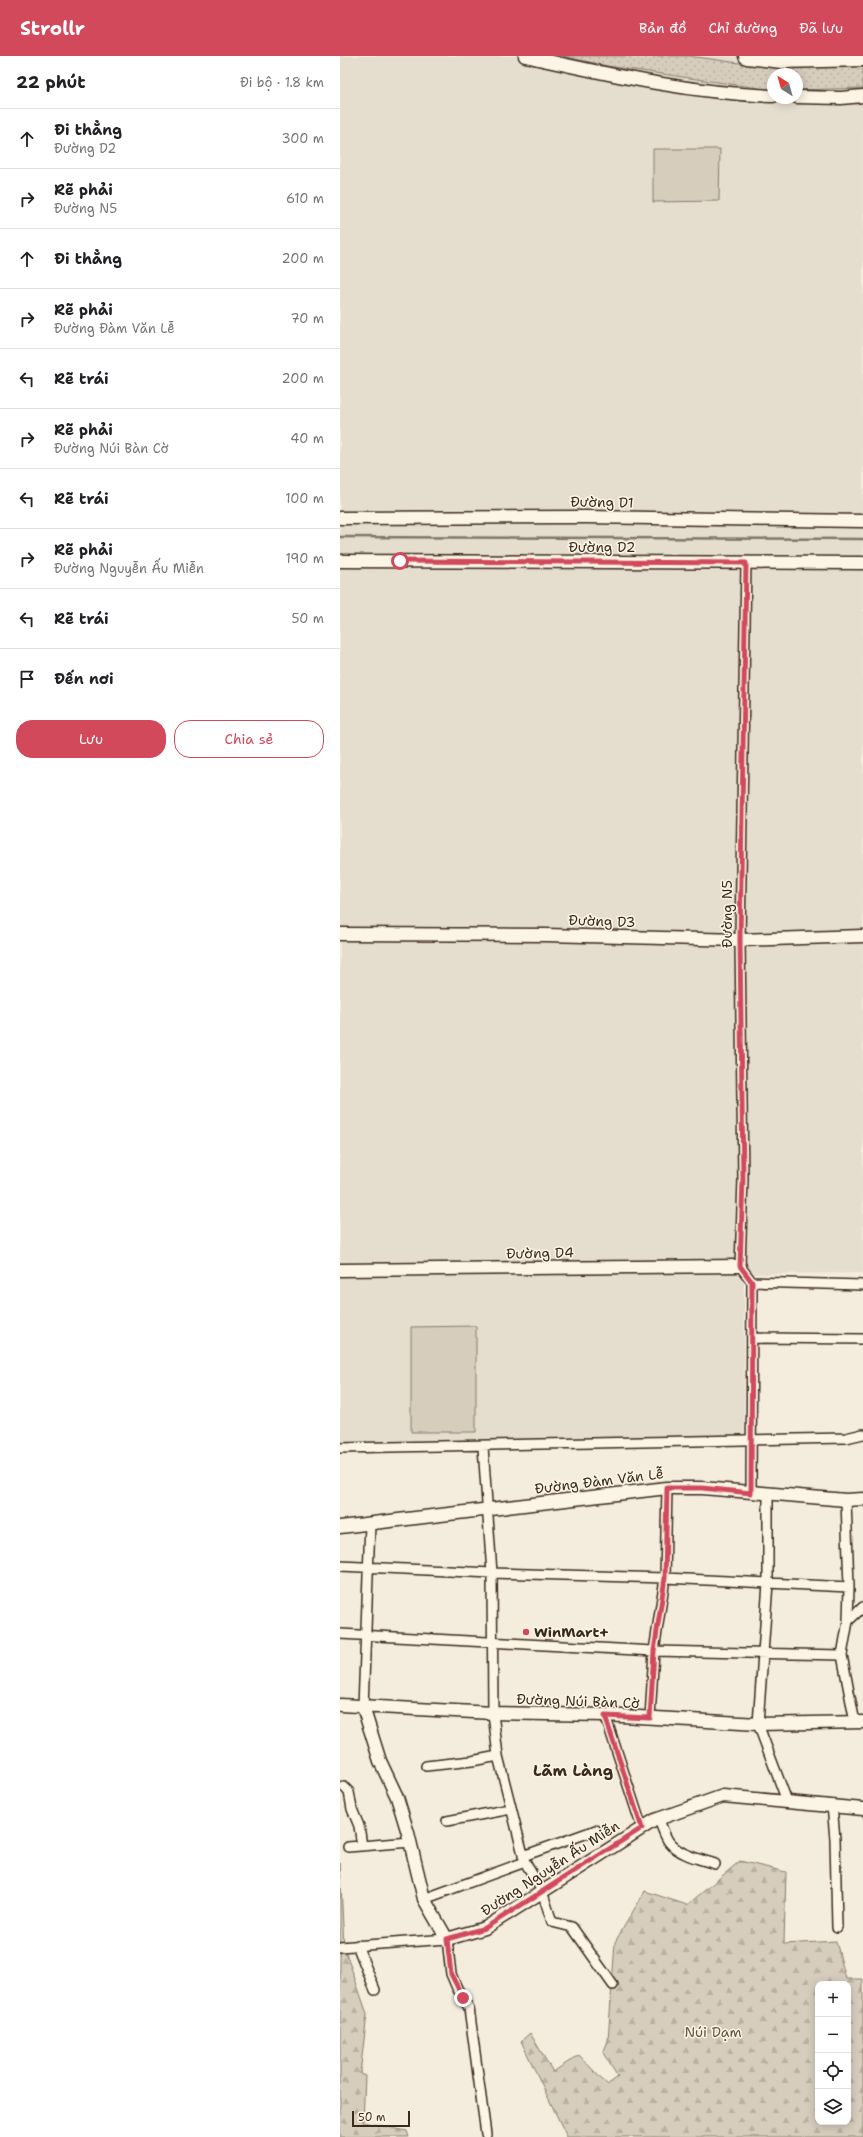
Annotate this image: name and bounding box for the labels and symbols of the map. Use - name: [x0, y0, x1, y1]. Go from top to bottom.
- north arrow: [767, 68, 803, 104]
- street label: Đường D1: [570, 492, 634, 512]
- street label: Đường D2: [568, 538, 636, 556]
- route start: [391, 552, 409, 570]
- street label: Đường N5: [718, 880, 736, 948]
- street label: Đường D3: [568, 911, 636, 931]
- street label: Đường D4: [506, 1243, 574, 1263]
- street label: Đường Đàm Văn Lễ: [533, 1464, 665, 1498]
- place label: WinMart+: [534, 1623, 609, 1641]
- marker: WinMart+: [521, 1627, 531, 1637]
- street label: Đường Núi Bàn Cờ: [516, 1690, 640, 1712]
- district label: Lãm Làng: [533, 1760, 613, 1781]
- street label: Đường Nguyễn Ấu Miễn: [476, 1815, 623, 1920]
- route end: [454, 1989, 472, 2007]
- park label: Núi Dạm: [684, 2023, 742, 2041]
- scale bar: [352, 2109, 410, 2128]

